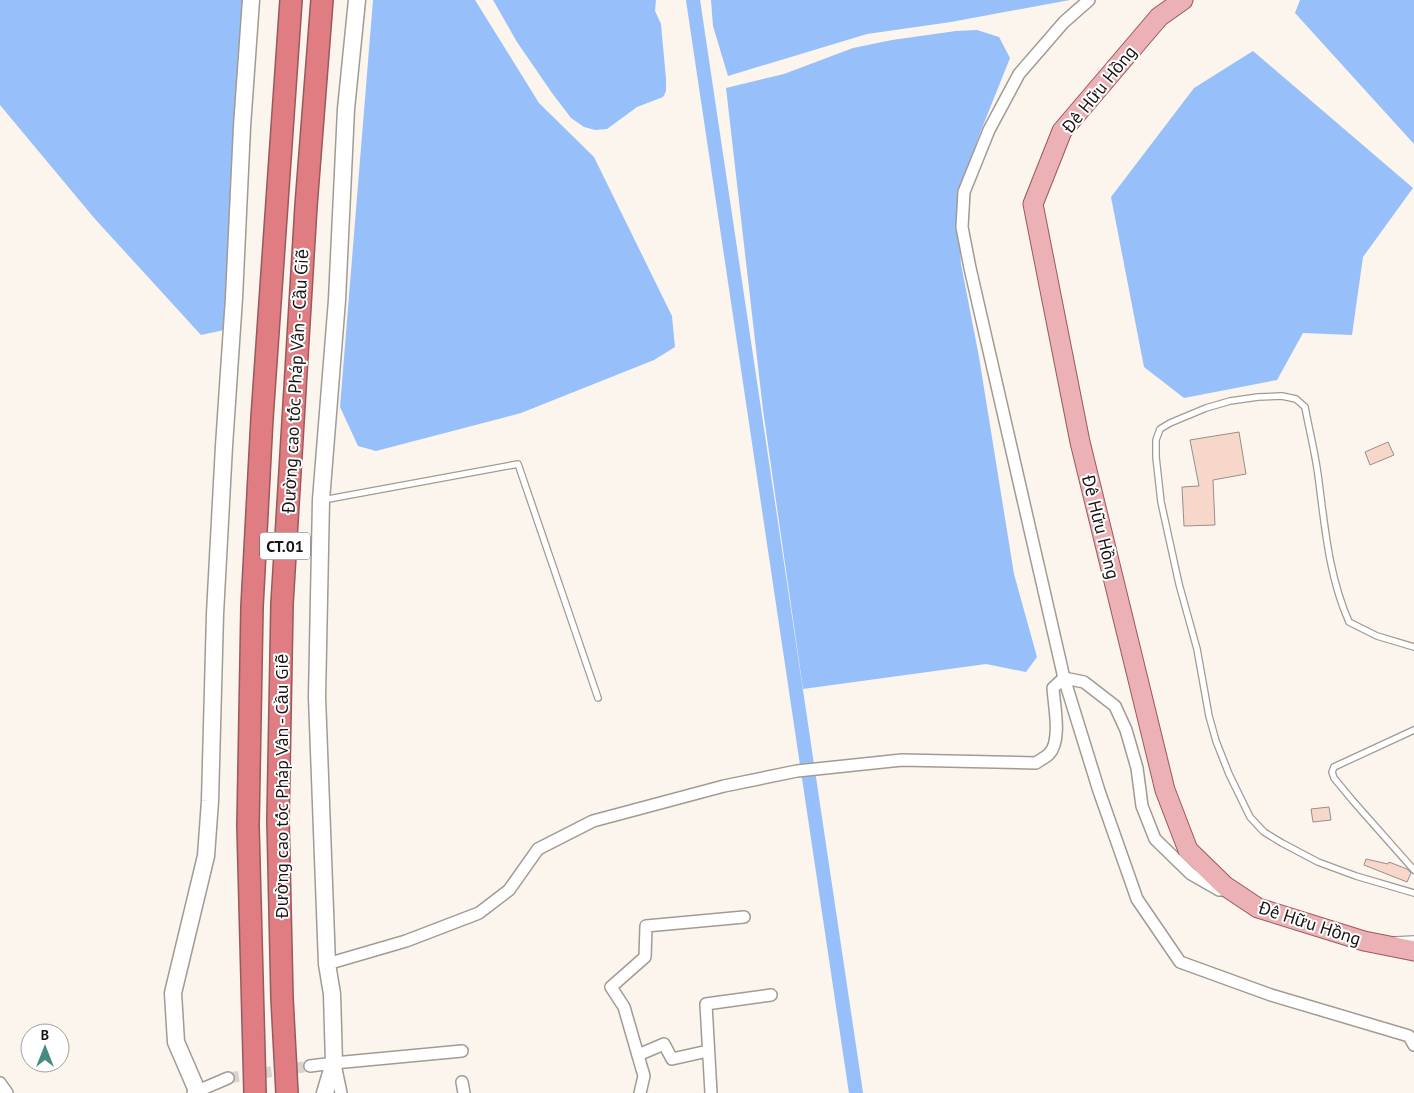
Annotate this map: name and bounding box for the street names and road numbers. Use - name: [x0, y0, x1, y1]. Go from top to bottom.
- street label: Đê Hữu Hồng: [1056, 41, 1141, 138]
- street label: Đường cao tốc Pháp Vân - Cầu Giẽ: [277, 248, 313, 515]
- street label: Đê Hữu Hồng: [1077, 472, 1125, 581]
- road number: CT.01: [260, 532, 310, 560]
- street label: Đường cao tốc Pháp Vân - Cầu Giẽ: [270, 654, 293, 919]
- street label: Đê Hữu Hồng: [1255, 895, 1364, 950]

